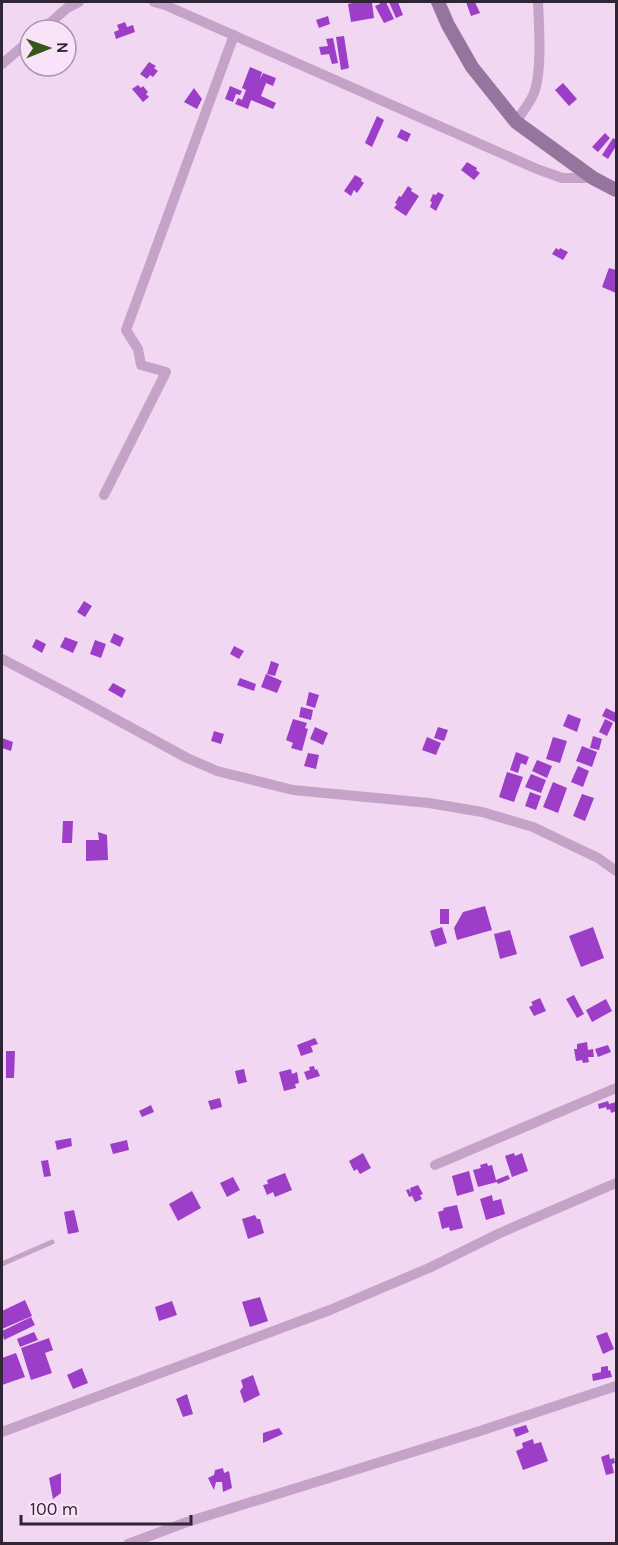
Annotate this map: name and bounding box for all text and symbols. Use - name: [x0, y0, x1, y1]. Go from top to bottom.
- north arrow: [18, 18, 78, 78]
- text: N: [53, 42, 72, 54]
- scale bar: [21, 1488, 190, 1526]
- text: 100 m: [30, 1498, 78, 1520]

